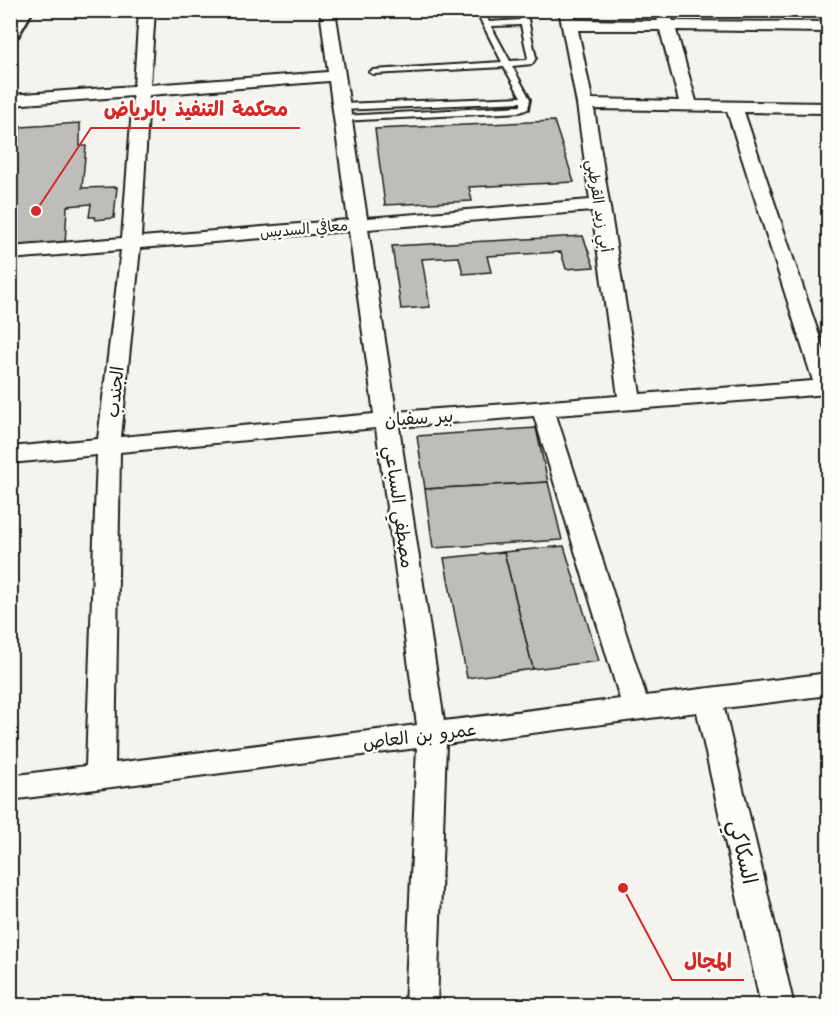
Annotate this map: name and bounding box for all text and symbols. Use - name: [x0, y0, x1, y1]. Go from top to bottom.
- callout: محكمة التنفيذ بالرياض: [91, 90, 300, 128]
- text: محكمة التنفيذ بالرياض: [104, 96, 288, 124]
- street label: أبي زيد القرطبي: [579, 158, 616, 255]
- street label: معافي السديس: [259, 215, 349, 244]
- street label: الجندب: [100, 365, 131, 419]
- street label: بير سفيان: [384, 404, 454, 433]
- street label: مصطفي السباعي: [375, 444, 419, 570]
- street label: عمرو بن العاص: [361, 717, 479, 756]
- street label: السكاكي: [717, 817, 764, 888]
- callout: المجال: [672, 942, 744, 980]
- text: المجال: [684, 948, 732, 976]

